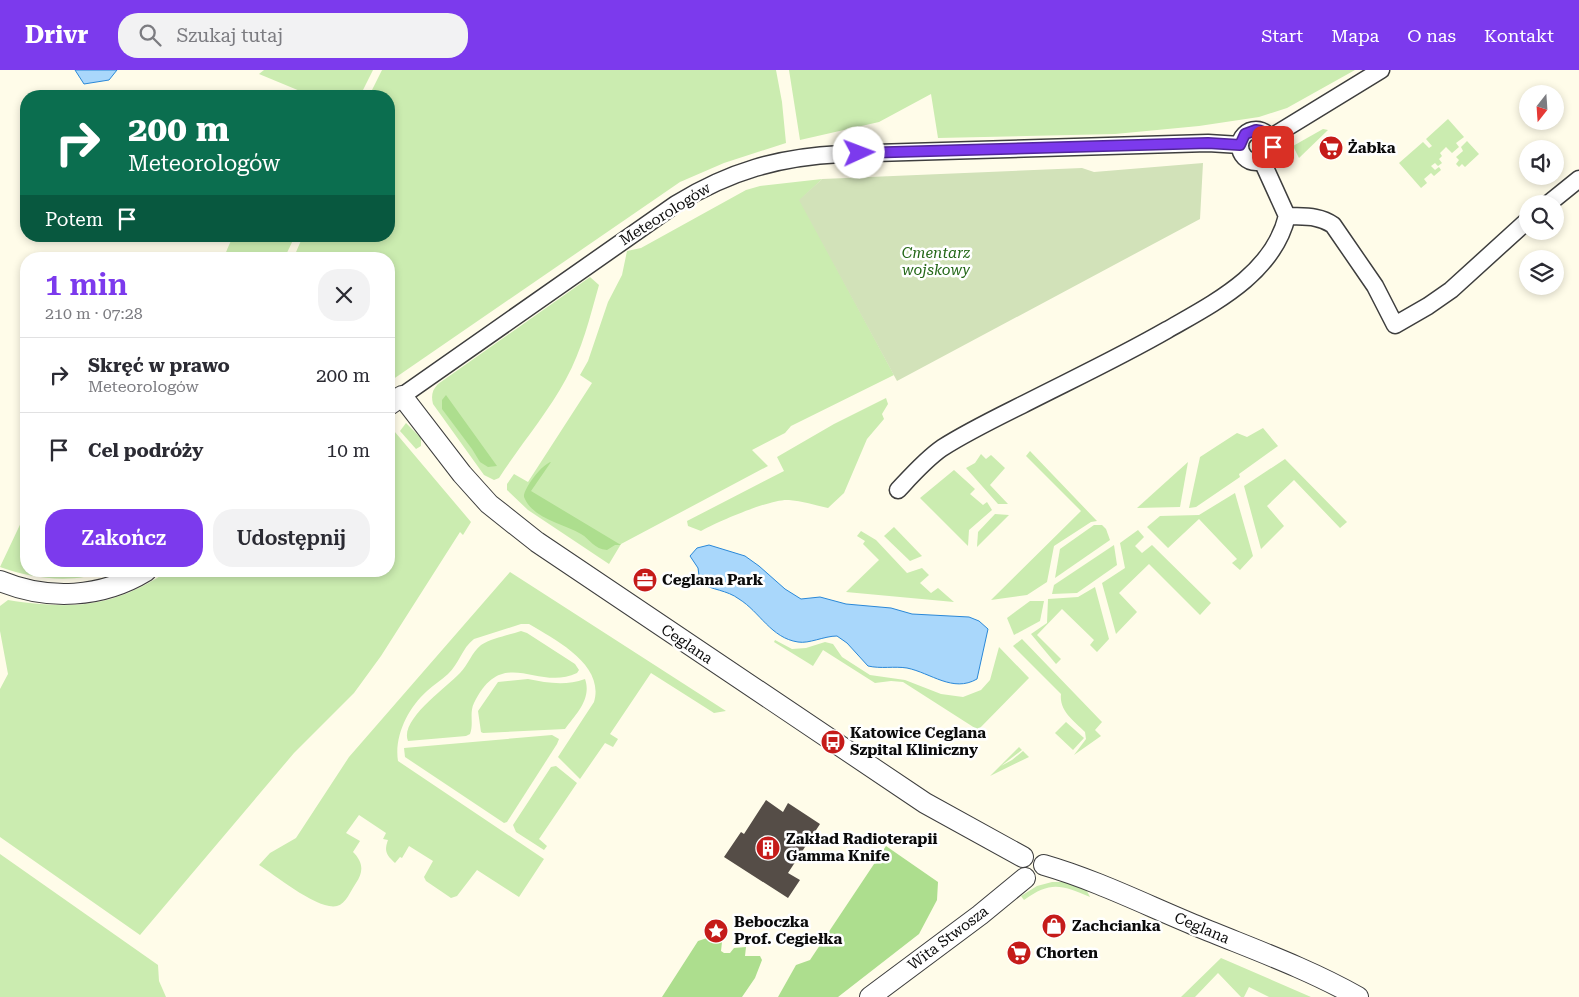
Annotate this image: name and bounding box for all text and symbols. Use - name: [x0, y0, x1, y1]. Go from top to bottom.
- search box: [118, 13, 468, 58]
- text: Drivr: [25, 21, 88, 49]
- icon: search: [136, 21, 164, 49]
- text: Szukaj tutaj: [176, 24, 283, 47]
- text: Start: [1261, 25, 1303, 46]
- text: Mapa: [1331, 25, 1379, 46]
- text: O nas: [1407, 25, 1456, 46]
- text: Kontakt: [1484, 25, 1554, 46]
- north arrow: [1519, 85, 1564, 130]
- map controls: [1519, 85, 1564, 295]
- text: 200 m: [128, 109, 229, 150]
- icon: right: [45, 110, 110, 175]
- position arrow: [832, 126, 884, 178]
- pin: [1252, 126, 1294, 168]
- icon: arrive: [1259, 133, 1287, 161]
- supermarket icon: Żabka: [1318, 135, 1344, 161]
- place label: Żabka: [1348, 139, 1396, 157]
- button: sound: [1519, 140, 1564, 185]
- text: Meteorologów: [128, 151, 280, 176]
- street label: Meteorologów: [616, 179, 714, 249]
- button: search: [1519, 195, 1564, 240]
- icon: arrive: [113, 205, 141, 233]
- text: Potem: [45, 208, 103, 231]
- park label: Cmentarz wojskowy: [902, 244, 971, 279]
- button: layers: [1519, 250, 1564, 295]
- text: 1 min: [45, 267, 128, 302]
- button: close: [318, 269, 370, 321]
- text: 210 m · 07:28: [45, 304, 143, 323]
- text: Skręć w prawo: [88, 354, 230, 377]
- icon: right: [45, 361, 73, 389]
- text: 200 m: [316, 364, 370, 387]
- text: Meteorologów: [88, 377, 199, 396]
- icon: arrive: [45, 436, 73, 464]
- text: Cel podróży: [88, 439, 203, 462]
- text: 10 m: [327, 439, 370, 462]
- button: Zakończ: [45, 509, 203, 567]
- button: Udostępnij: [213, 509, 370, 567]
- office icon: Ceglana Park: [632, 567, 658, 593]
- place label: Ceglana Park: [662, 571, 764, 589]
- street label: Ceglana: [658, 620, 716, 668]
- place label: Katowice Ceglana Szpital Kliniczny: [850, 724, 986, 759]
- bus stop icon: Katowice Ceglana Szpital Kliniczny: [820, 729, 846, 755]
- place label: Zakład Radioterapii Gamma Knife: [786, 830, 937, 865]
- building icon: Zakład Radioterapii Gamma Knife: [755, 835, 781, 861]
- street label: Wita Stwosza: [904, 902, 992, 974]
- street label: Ceglana: [1172, 908, 1232, 948]
- place label: Beboczka Prof. Cegiełka: [734, 913, 843, 948]
- shop icon: Zachcianka: [1041, 913, 1067, 939]
- place label: Zachcianka: [1072, 917, 1161, 935]
- place icon: Beboczka Prof. Cegiełka: [703, 918, 729, 944]
- supermarket icon: Chorten: [1006, 940, 1032, 966]
- place label: Chorten: [1036, 944, 1098, 962]

